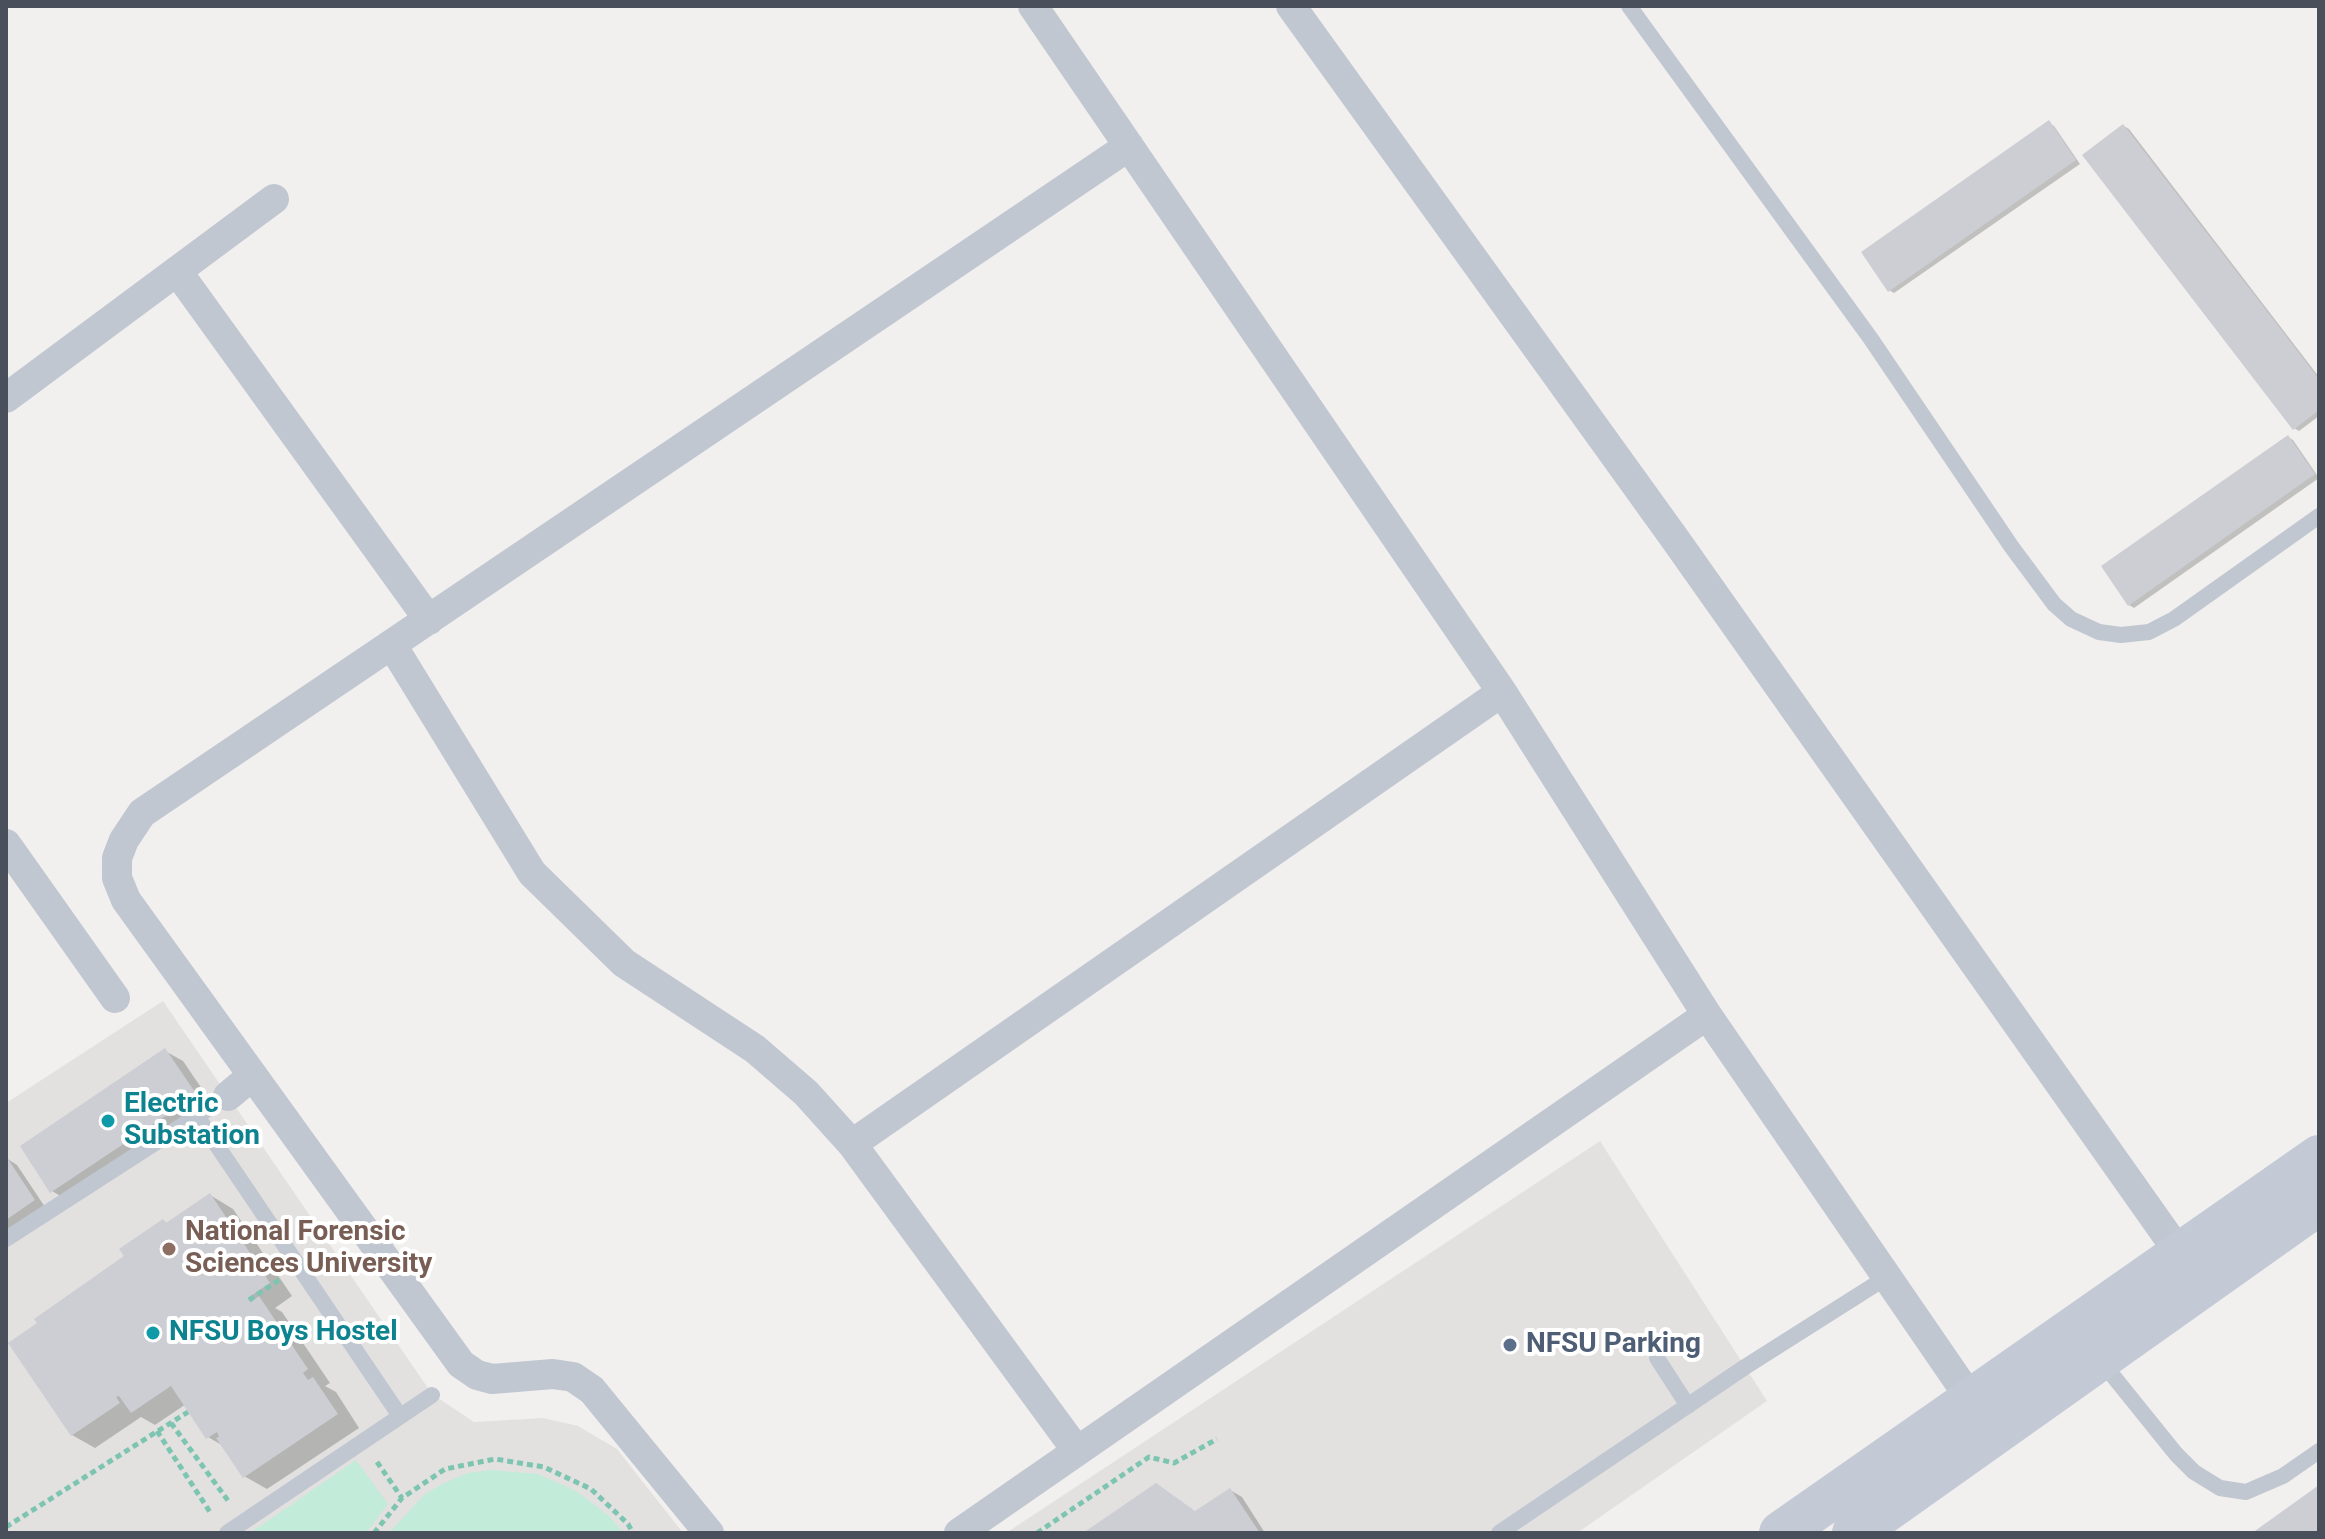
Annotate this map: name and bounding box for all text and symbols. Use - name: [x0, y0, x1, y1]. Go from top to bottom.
- place label: Electric Substation: [124, 1088, 260, 1154]
- marker: Electric Substation: [99, 1112, 117, 1130]
- place label: National Forensic Sciences University: [185, 1216, 432, 1282]
- marker: National Forensic Sciences University: [160, 1240, 178, 1258]
- place label: NFSU Boys Hostel: [169, 1316, 398, 1350]
- marker: NFSU Boys Hostel: [144, 1324, 162, 1342]
- place label: NFSU Parking: [1526, 1328, 1701, 1362]
- marker: NFSU Parking: [1501, 1336, 1519, 1354]

